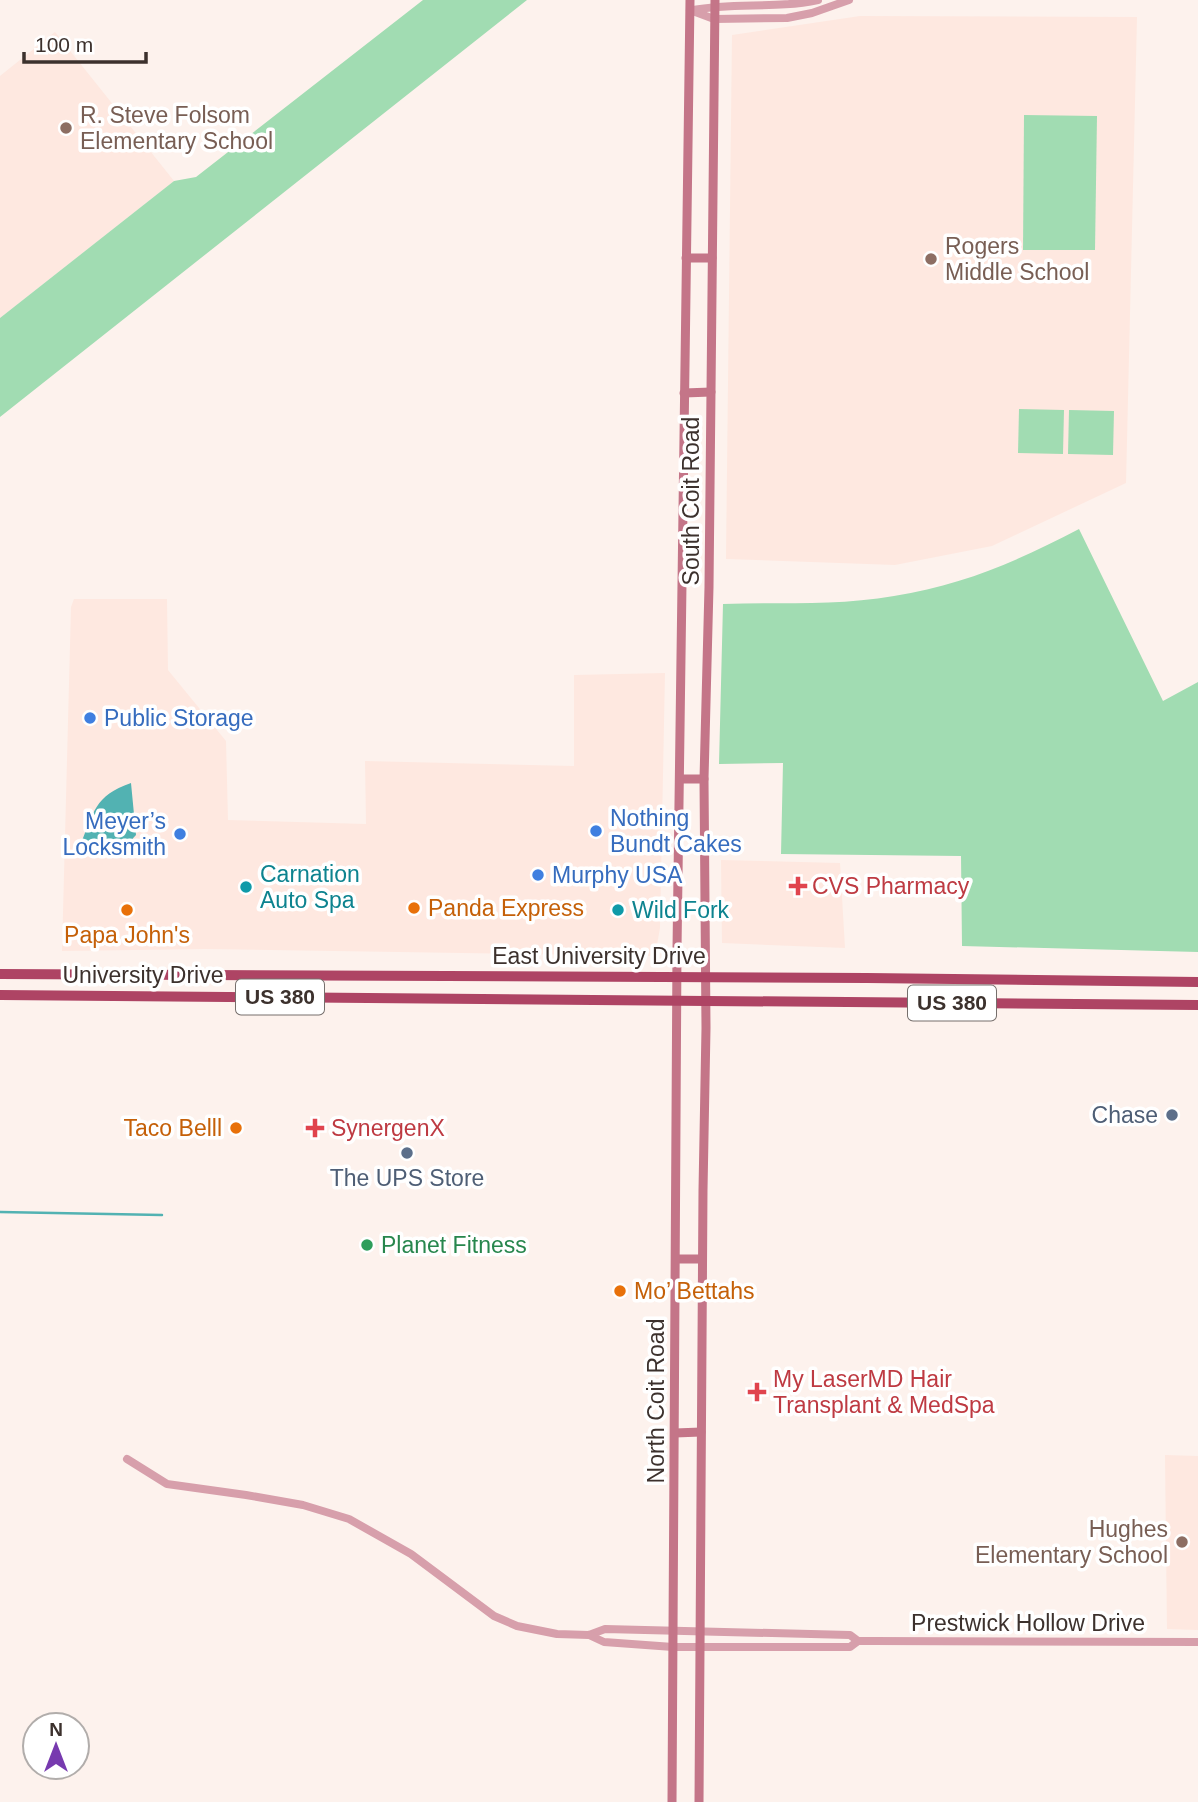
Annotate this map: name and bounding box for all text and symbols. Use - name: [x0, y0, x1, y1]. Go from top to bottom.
- scale bar: [24, 21, 147, 65]
- text: 100 m: [35, 33, 93, 56]
- place label: R. Steve Folsom Elementary School: [80, 102, 273, 154]
- marker: R. Steve Folsom Elementary School: [58, 120, 74, 136]
- place label: Rogers Middle School: [945, 233, 1089, 285]
- marker: Rogers Middle School: [923, 251, 939, 267]
- street label: South Coit Road: [678, 417, 704, 585]
- place label: Public Storage: [104, 705, 254, 731]
- marker: Public Storage: [82, 710, 98, 726]
- place label: Nothing Bundt Cakes: [610, 805, 742, 857]
- place label: Meyer’s Locksmith: [62, 808, 166, 860]
- marker: Nothing Bundt Cakes: [588, 823, 604, 839]
- marker: Meyer’s Locksmith: [172, 826, 188, 842]
- place label: Carnation Auto Spa: [260, 861, 360, 913]
- place label: Murphy USA: [552, 862, 683, 888]
- marker: Murphy USA: [530, 867, 546, 883]
- place label: CVS Pharmacy: [812, 873, 970, 899]
- marker: CVS Pharmacy: [790, 878, 806, 894]
- marker: Carnation Auto Spa: [238, 879, 254, 895]
- place label: Panda Express: [428, 895, 584, 921]
- place label: Wild Fork: [632, 897, 730, 923]
- marker: Panda Express: [406, 900, 422, 916]
- marker: Papa John's: [119, 902, 135, 918]
- marker: Wild Fork: [610, 902, 626, 918]
- place label: Papa John's: [64, 922, 190, 948]
- street label: East University Drive: [492, 943, 706, 969]
- street label: University Drive: [62, 962, 224, 988]
- road number: US 380: [236, 979, 324, 1014]
- road number: US 380: [908, 986, 996, 1020]
- place label: Chase: [1092, 1102, 1158, 1128]
- marker: Chase: [1164, 1107, 1180, 1123]
- place label: Taco Belll: [124, 1115, 222, 1141]
- place label: SynergenX: [331, 1115, 445, 1141]
- marker: SynergenX: [305, 1118, 325, 1138]
- marker: Taco Belll: [228, 1120, 244, 1136]
- marker: The UPS Store: [399, 1145, 415, 1161]
- place label: The UPS Store: [330, 1165, 484, 1191]
- place label: Planet Fitness: [381, 1232, 527, 1258]
- marker: Planet Fitness: [359, 1237, 375, 1253]
- place label: Mo’ Bettahs: [634, 1278, 755, 1304]
- marker: Mo’ Bettahs: [612, 1283, 628, 1299]
- street label: North Coit Road: [643, 1319, 669, 1483]
- place label: My LaserMD Hair Transplant & MedSpa: [773, 1366, 995, 1418]
- marker: My LaserMD Hair Transplant & MedSpa: [747, 1382, 767, 1402]
- place label: Hughes Elementary School: [975, 1516, 1168, 1568]
- marker: Hughes Elementary School: [1174, 1534, 1190, 1550]
- street label: Prestwick Hollow Drive: [911, 1610, 1145, 1636]
- north arrow: [21, 1711, 91, 1781]
- text: N: [49, 1719, 63, 1740]

